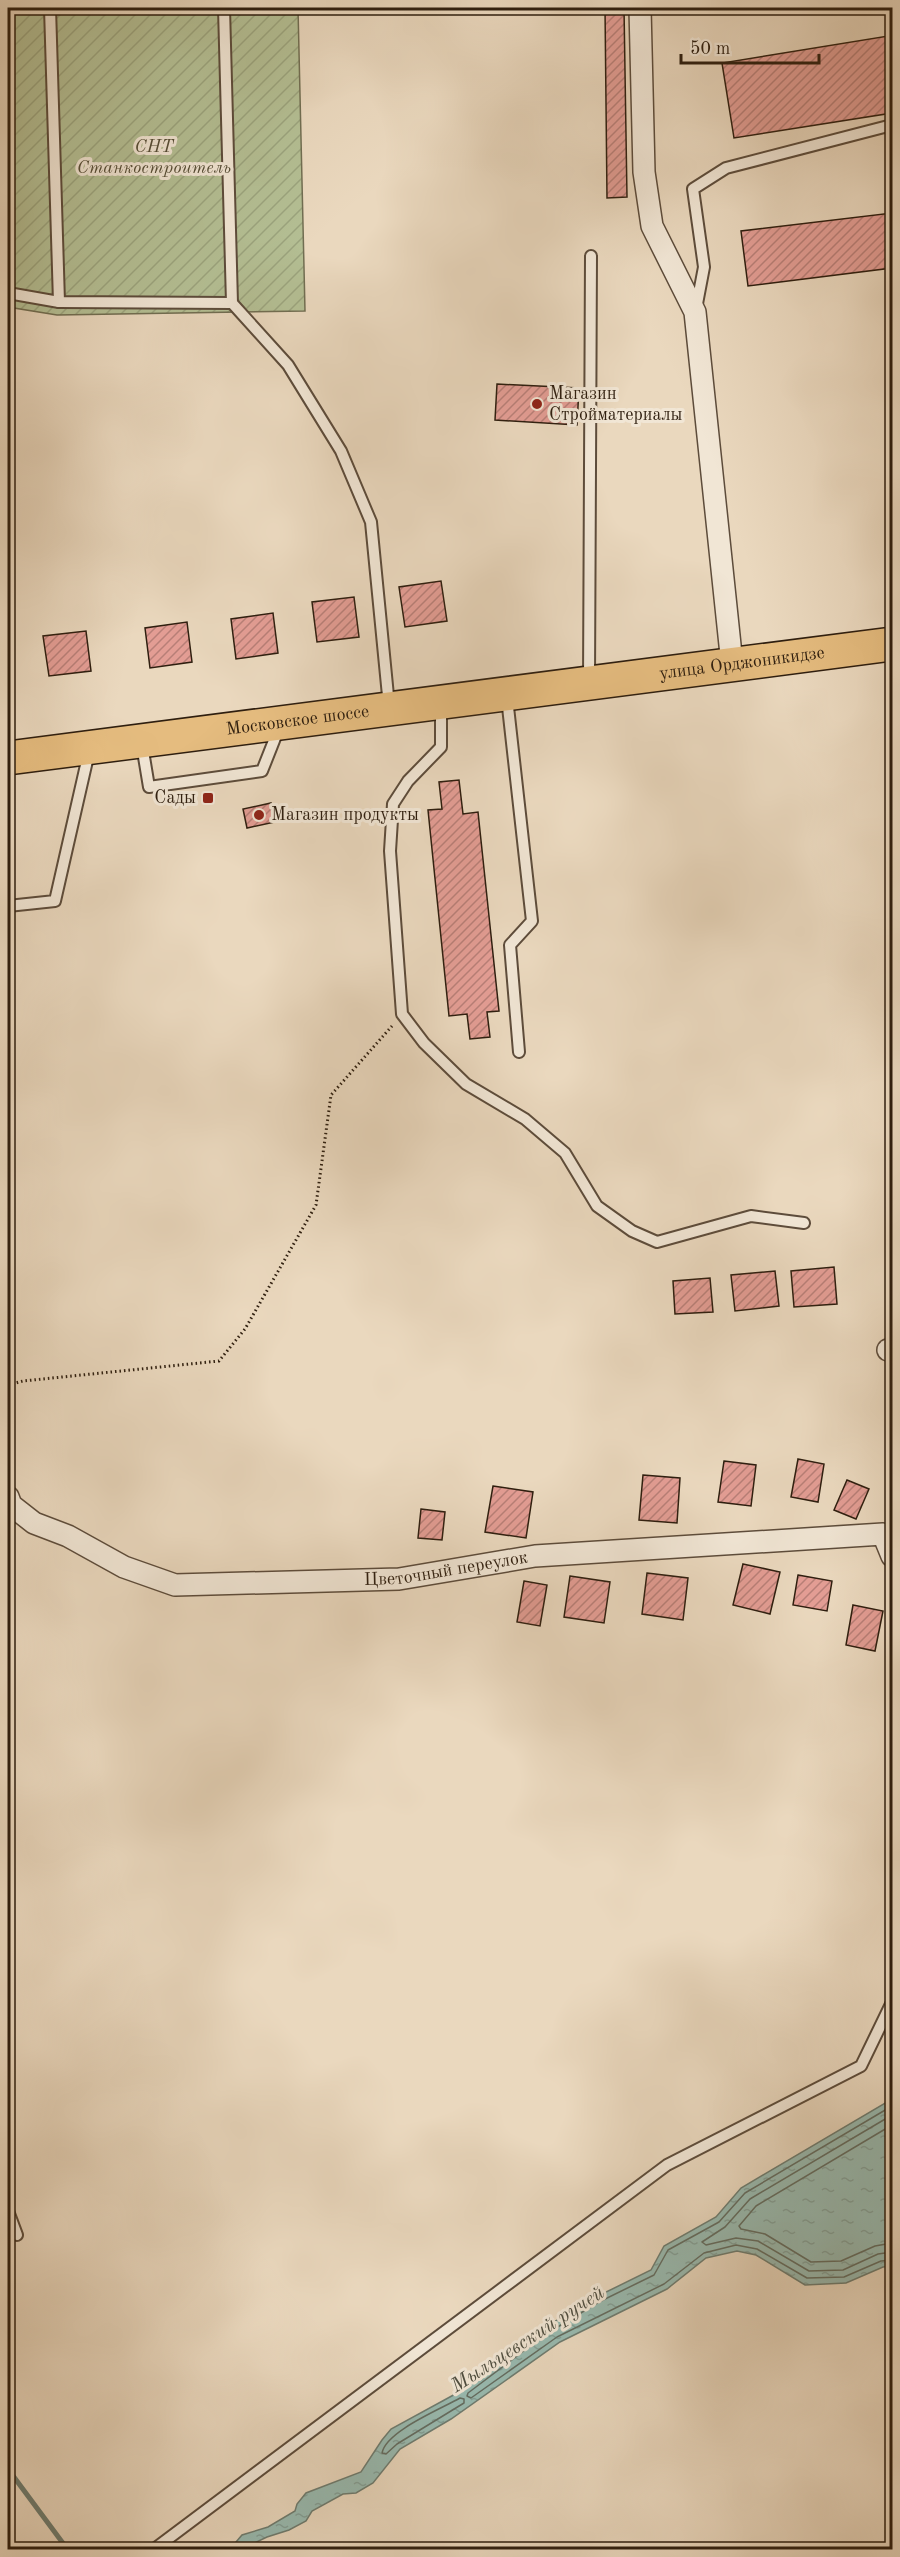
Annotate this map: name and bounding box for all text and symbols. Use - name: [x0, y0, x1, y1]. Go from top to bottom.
- scale bar: [681, 27, 819, 65]
- text: 50 m: [690, 40, 730, 58]
- park label: СНТ Станкостроитель: [77, 138, 231, 177]
- place label: Магазин Стройматериалы: [549, 385, 682, 424]
- marker: Магазин Стройматериалы: [530, 397, 544, 411]
- street label: улица Орджоникидзе: [658, 644, 826, 683]
- street label: Московское шоссе: [225, 702, 370, 739]
- place label: Сады: [154, 789, 196, 807]
- marker: Сады: [201, 791, 215, 805]
- place label: Магазин продукты: [271, 806, 419, 824]
- marker: Магазин продукты: [252, 808, 266, 822]
- street label: Цветочный переулок: [364, 1548, 529, 1589]
- water label: Мыльцевский ручей: [447, 2283, 608, 2398]

